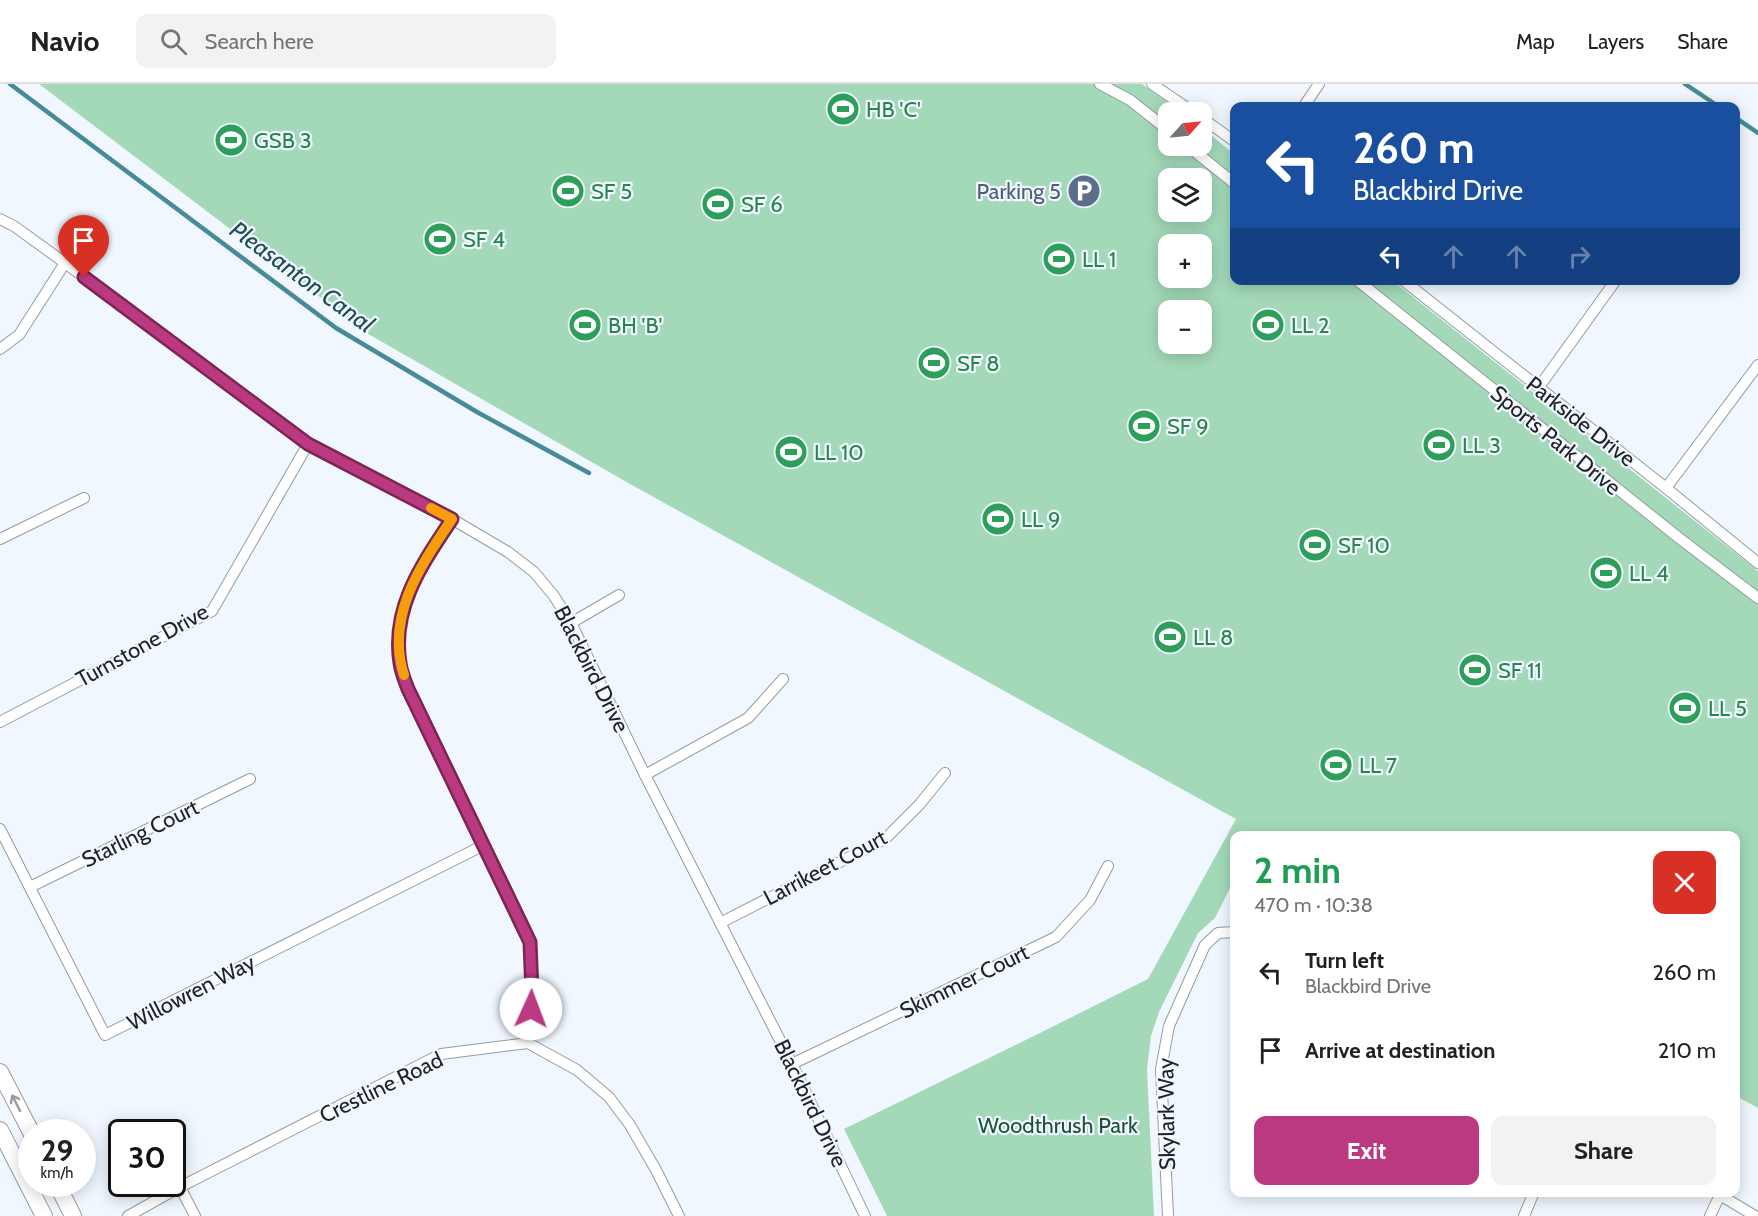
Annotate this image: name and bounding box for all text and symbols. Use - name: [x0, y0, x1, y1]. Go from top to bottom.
- search box: [136, 14, 556, 68]
- text: Navio: [30, 24, 100, 58]
- icon: search: [157, 25, 190, 58]
- text: Search here: [205, 28, 314, 55]
- text: Map: [1516, 29, 1555, 54]
- text: Layers: [1588, 29, 1644, 54]
- text: Share: [1677, 29, 1728, 54]
- sports icon: HB 'C': [825, 91, 861, 127]
- place label: HB 'C': [866, 96, 921, 123]
- north arrow: [1158, 102, 1212, 156]
- map controls: [1158, 102, 1212, 354]
- sports icon: GSB 3: [213, 122, 249, 158]
- text: 260 m: [1353, 122, 1474, 174]
- icon: left: [1254, 126, 1332, 204]
- place label: GSB 3: [254, 127, 312, 154]
- button: layers: [1158, 168, 1212, 222]
- sports icon: SF 5: [550, 173, 586, 209]
- parking icon: Parking 5: [1066, 173, 1102, 209]
- text: Blackbird Drive: [1353, 174, 1523, 207]
- place label: SF 5: [591, 178, 632, 205]
- place label: Parking 5: [977, 178, 1061, 205]
- sports icon: SF 6: [700, 186, 736, 222]
- place label: SF 6: [741, 191, 783, 218]
- pin: [58, 215, 109, 277]
- water label: Pleasanton Canal: [225, 215, 380, 339]
- sports icon: SF 4: [422, 221, 458, 257]
- icon: arrive: [67, 224, 100, 257]
- place label: SF 4: [463, 226, 505, 253]
- button: +: [1158, 234, 1212, 288]
- icon: left: [1374, 240, 1407, 273]
- icon: ahead: [1437, 240, 1470, 273]
- icon: ahead: [1500, 240, 1533, 273]
- icon: right: [1563, 240, 1596, 273]
- sports icon: LL 1: [1041, 241, 1077, 277]
- place label: LL 1: [1082, 246, 1116, 273]
- button: −: [1158, 300, 1212, 354]
- sports icon: BH 'B': [567, 307, 603, 343]
- sports icon: LL 2: [1250, 307, 1286, 343]
- place label: BH 'B': [608, 312, 662, 339]
- place label: LL 2: [1291, 312, 1330, 339]
- sports icon: SF 8: [916, 345, 952, 381]
- place label: SF 8: [957, 350, 1000, 377]
- street label: Parkside Drive: [1521, 370, 1641, 472]
- street label: Sports Park Drive: [1485, 380, 1626, 501]
- sports icon: SF 9: [1126, 408, 1162, 444]
- place label: SF 9: [1167, 413, 1209, 440]
- sports icon: LL 3: [1421, 427, 1457, 463]
- place label: LL 3: [1462, 432, 1501, 459]
- sports icon: LL 10: [773, 434, 809, 470]
- place label: LL 10: [814, 439, 864, 466]
- sports icon: LL 9: [980, 501, 1016, 537]
- place label: LL 9: [1021, 506, 1061, 533]
- sports icon: SF 10: [1297, 527, 1333, 563]
- place label: SF 10: [1338, 532, 1390, 559]
- sports icon: LL 4: [1588, 555, 1624, 591]
- place label: LL 4: [1629, 560, 1669, 587]
- street label: Turnstone Drive: [71, 598, 213, 693]
- street label: Blackbird Drive: [548, 601, 635, 737]
- sports icon: LL 8: [1152, 619, 1188, 655]
- place label: LL 8: [1193, 624, 1233, 651]
- sports icon: SF 11: [1457, 652, 1493, 688]
- place label: SF 11: [1498, 657, 1542, 684]
- sports icon: LL 5: [1667, 690, 1703, 726]
- place label: LL 5: [1708, 695, 1747, 722]
- sports icon: LL 7: [1318, 747, 1354, 783]
- place label: LL 7: [1359, 752, 1397, 779]
- street label: Starling Court: [77, 793, 204, 873]
- street label: Larrikeet Court: [759, 823, 892, 911]
- text: 2 min: [1254, 848, 1341, 892]
- button: close: [1653, 851, 1716, 914]
- text: 470 m · 10:38: [1254, 893, 1373, 917]
- street label: Skimmer Court: [895, 938, 1034, 1024]
- text: Turn left: [1305, 947, 1384, 974]
- street label: Willowren Way: [123, 949, 260, 1036]
- icon: left: [1254, 956, 1287, 989]
- text: 260 m: [1652, 959, 1716, 986]
- text: Blackbird Drive: [1305, 974, 1431, 998]
- position arrow: [499, 977, 563, 1041]
- icon: arrive: [1254, 1034, 1287, 1067]
- street label: Blackbird Drive: [768, 1035, 853, 1171]
- text: Arrive at destination: [1305, 1037, 1495, 1064]
- text: 210 m: [1658, 1037, 1716, 1064]
- street label: Crestline Road: [315, 1046, 447, 1129]
- street label: Skylark Way: [1152, 1058, 1181, 1170]
- one-way arrow: [10, 1095, 22, 1112]
- park label: Woodthrush Park: [978, 1112, 1138, 1139]
- button: Exit: [1254, 1116, 1479, 1185]
- button: Share: [1491, 1116, 1716, 1185]
- speed limit sign: 30: [108, 1119, 186, 1197]
- text: 29: [41, 1132, 73, 1169]
- text: km/h: [41, 1164, 73, 1182]

